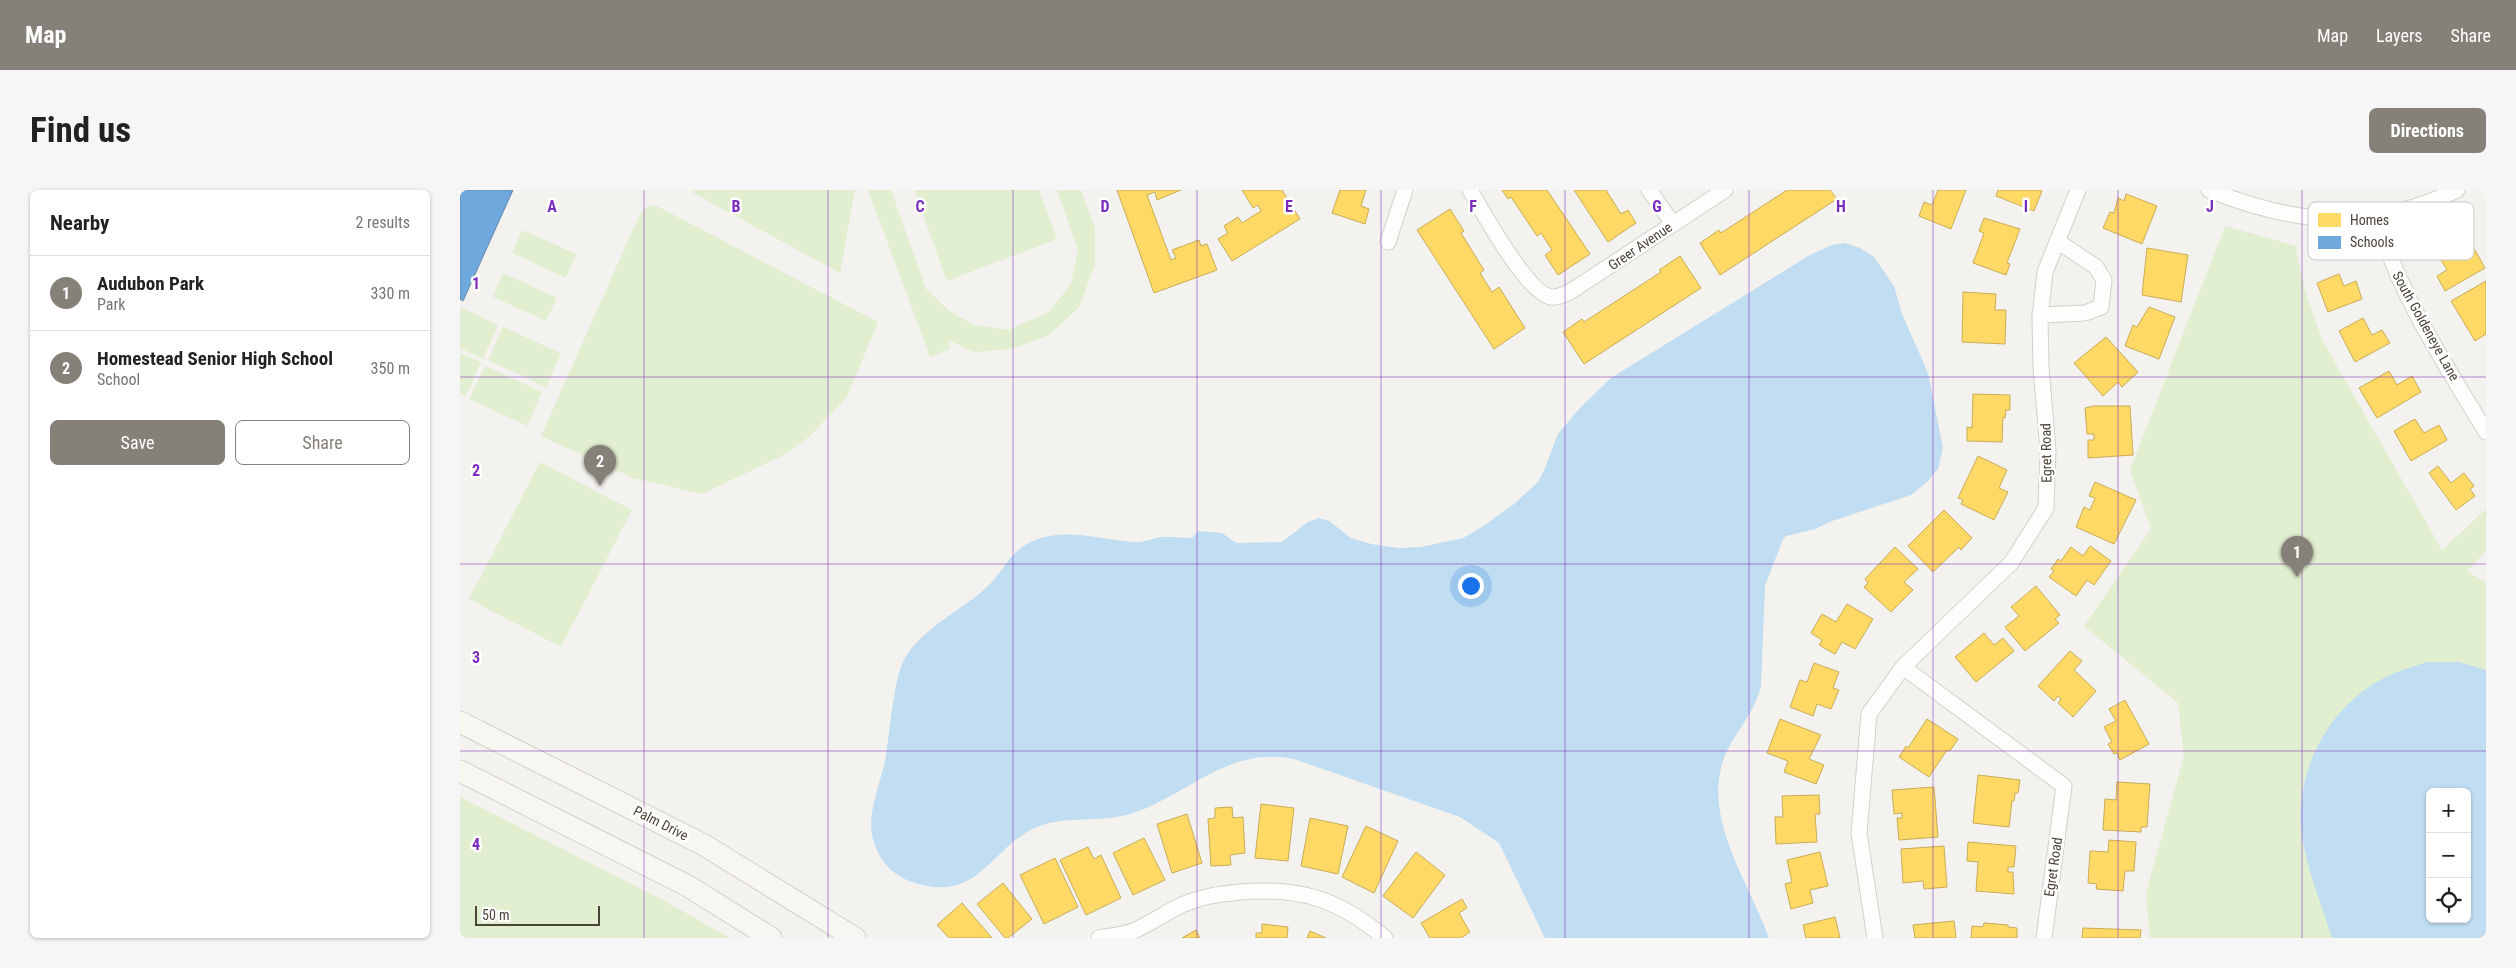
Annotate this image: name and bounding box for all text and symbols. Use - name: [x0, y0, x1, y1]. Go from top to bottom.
- text: Map: [25, 21, 66, 49]
- text: Map: [2317, 25, 2348, 46]
- text: Layers: [2376, 25, 2423, 46]
- text: Share: [2451, 25, 2491, 46]
- button: Directions: [2369, 108, 2486, 153]
- text: Find us: [30, 110, 131, 151]
- text: A: [547, 197, 557, 216]
- text: B: [732, 197, 741, 216]
- text: C: [915, 197, 925, 216]
- text: D: [1100, 197, 1110, 216]
- text: E: [1285, 197, 1293, 216]
- text: F: [1469, 197, 1477, 216]
- text: G: [1652, 197, 1662, 216]
- text: H: [1836, 197, 1846, 216]
- text: I: [2024, 197, 2028, 216]
- text: J: [2206, 197, 2214, 216]
- legend: [2308, 202, 2474, 260]
- text: Nearby: [50, 211, 109, 235]
- text: Homes: [2350, 212, 2389, 228]
- text: 2 results: [355, 213, 410, 232]
- street label: Greer Avenue: [1605, 219, 1675, 273]
- text: Schools: [2350, 234, 2394, 250]
- street label: South Goldeneye Lane: [2389, 268, 2463, 384]
- text: Audubon Park: [97, 272, 204, 295]
- text: 1: [472, 274, 480, 293]
- text: 1: [62, 284, 70, 303]
- text: 330 m: [371, 284, 410, 303]
- text: Park: [97, 295, 126, 314]
- text: Homestead Senior High School: [97, 347, 333, 370]
- text: 2: [62, 359, 70, 378]
- text: 350 m: [371, 359, 410, 378]
- text: School: [97, 370, 140, 389]
- button: Save: [50, 420, 225, 465]
- button: Share: [235, 420, 410, 465]
- street label: Egret Road: [2037, 423, 2055, 483]
- pin: 2: [584, 445, 616, 486]
- text: 2: [472, 461, 480, 480]
- pin: 1: [2281, 536, 2313, 577]
- your location: [1458, 573, 1484, 599]
- text: 3: [472, 648, 480, 667]
- map controls: [2426, 788, 2471, 923]
- button: +: [2426, 788, 2471, 833]
- street label: Palm Drive: [631, 802, 691, 844]
- button: −: [2426, 833, 2471, 878]
- text: 4: [472, 835, 480, 854]
- street label: Egret Road: [2041, 836, 2065, 898]
- button: locate: [2426, 878, 2471, 923]
- scale bar: [475, 903, 600, 926]
- text: 50 m: [482, 907, 510, 923]

